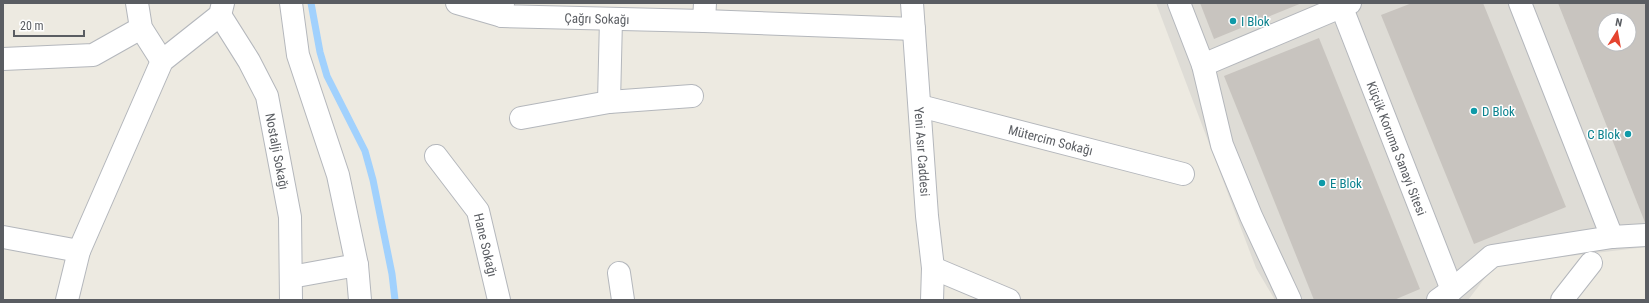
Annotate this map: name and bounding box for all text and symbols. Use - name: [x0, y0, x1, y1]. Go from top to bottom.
- street label: Çağrı Sokağı: [564, 11, 630, 27]
- scale bar: [14, 12, 84, 38]
- north arrow: [1597, 12, 1637, 52]
- place label: I Blok: [1241, 14, 1270, 29]
- marker: I Blok: [1228, 16, 1238, 26]
- text: N: [1614, 16, 1624, 30]
- text: 20 m: [20, 19, 44, 33]
- street label: Küçük Koruma Sanayi Sitesi: [1363, 79, 1429, 218]
- place label: D Blok: [1482, 104, 1515, 119]
- street label: Yeni Asır Caddesi: [911, 106, 933, 197]
- marker: D Blok: [1469, 106, 1479, 116]
- street label: Nostalji Sokağı: [262, 112, 292, 191]
- street label: Mütercim Sokağı: [1007, 122, 1094, 158]
- place label: C Blok: [1587, 127, 1620, 142]
- marker: C Blok: [1623, 129, 1633, 139]
- place label: E Blok: [1330, 176, 1362, 191]
- marker: E Blok: [1317, 178, 1327, 188]
- street label: Hane Sokağı: [471, 212, 500, 278]

